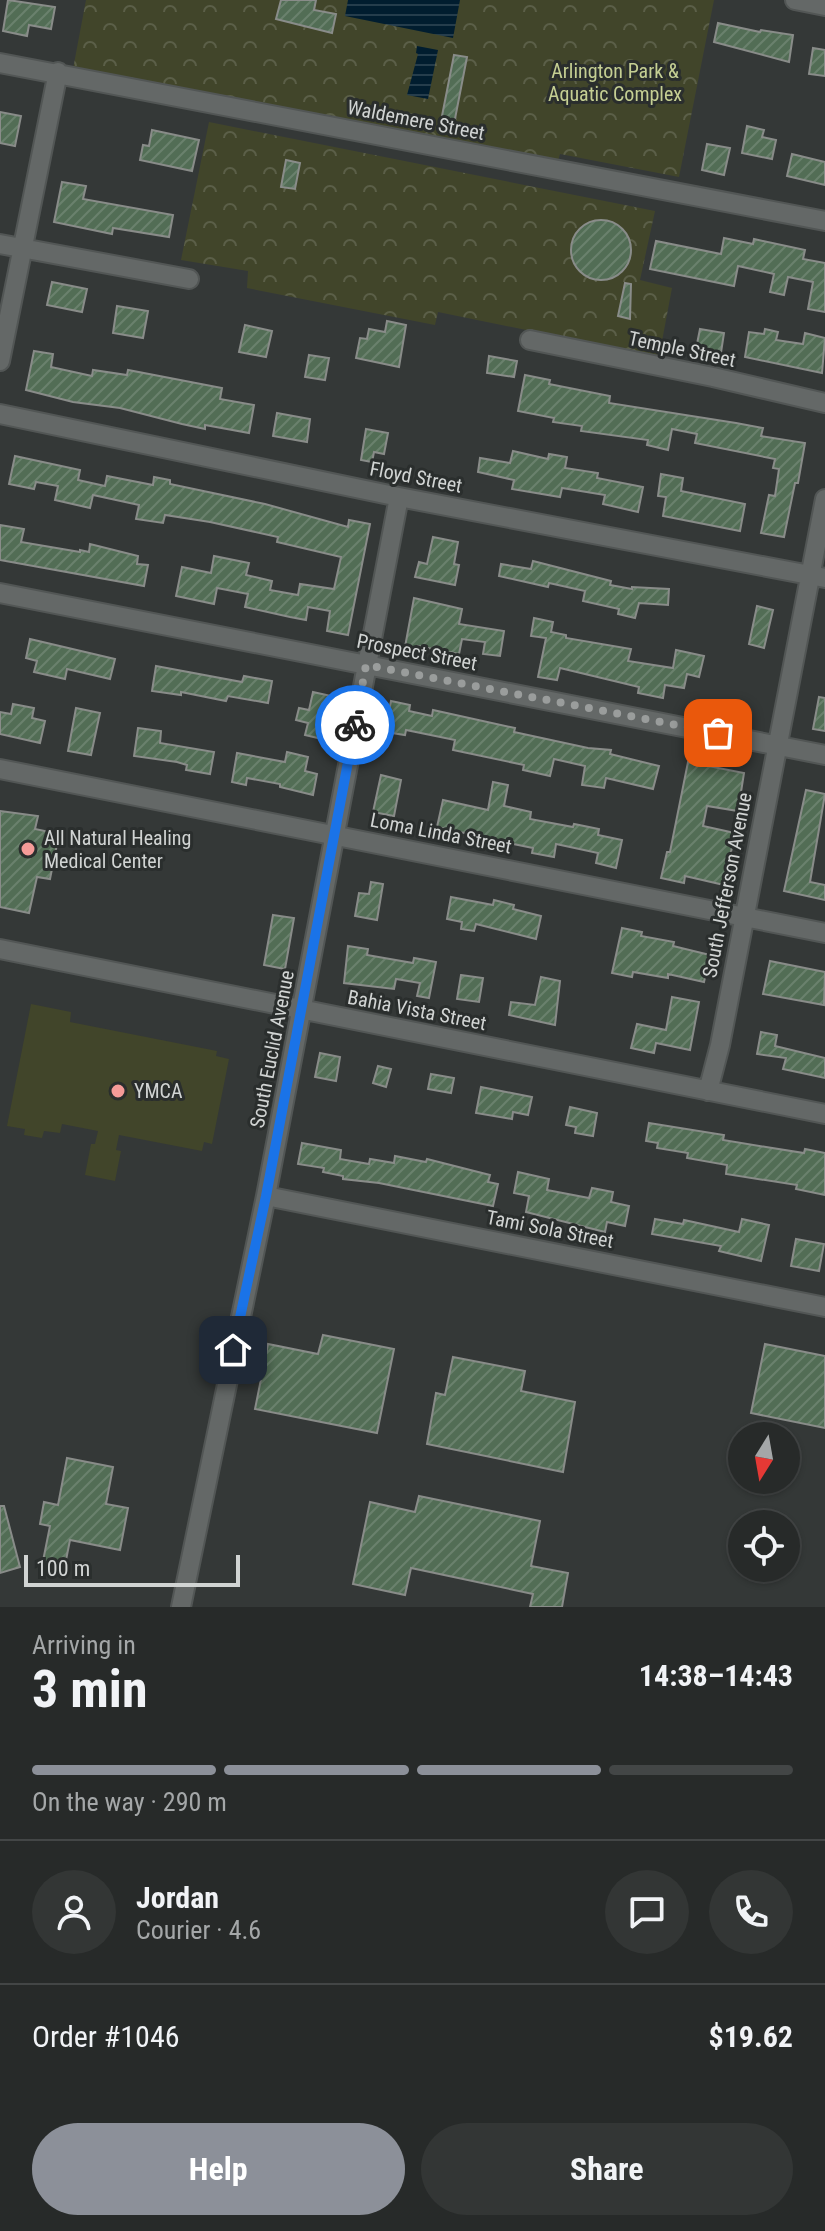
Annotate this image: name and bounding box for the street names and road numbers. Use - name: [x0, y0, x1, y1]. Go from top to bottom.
- street label: Waldemere Street: [345, 95, 487, 145]
- street label: Temple Street: [626, 326, 738, 372]
- street label: Floyd Street: [368, 456, 464, 498]
- street label: Prospect Street: [355, 629, 479, 675]
- street label: South Jefferson Avenue: [697, 790, 757, 980]
- street label: Loma Linda Street: [368, 808, 514, 858]
- street label: South Euclid Avenue: [245, 968, 299, 1130]
- street label: Bahia Vista Street: [346, 985, 488, 1035]
- street label: Tami Sola Street: [484, 1205, 616, 1253]

